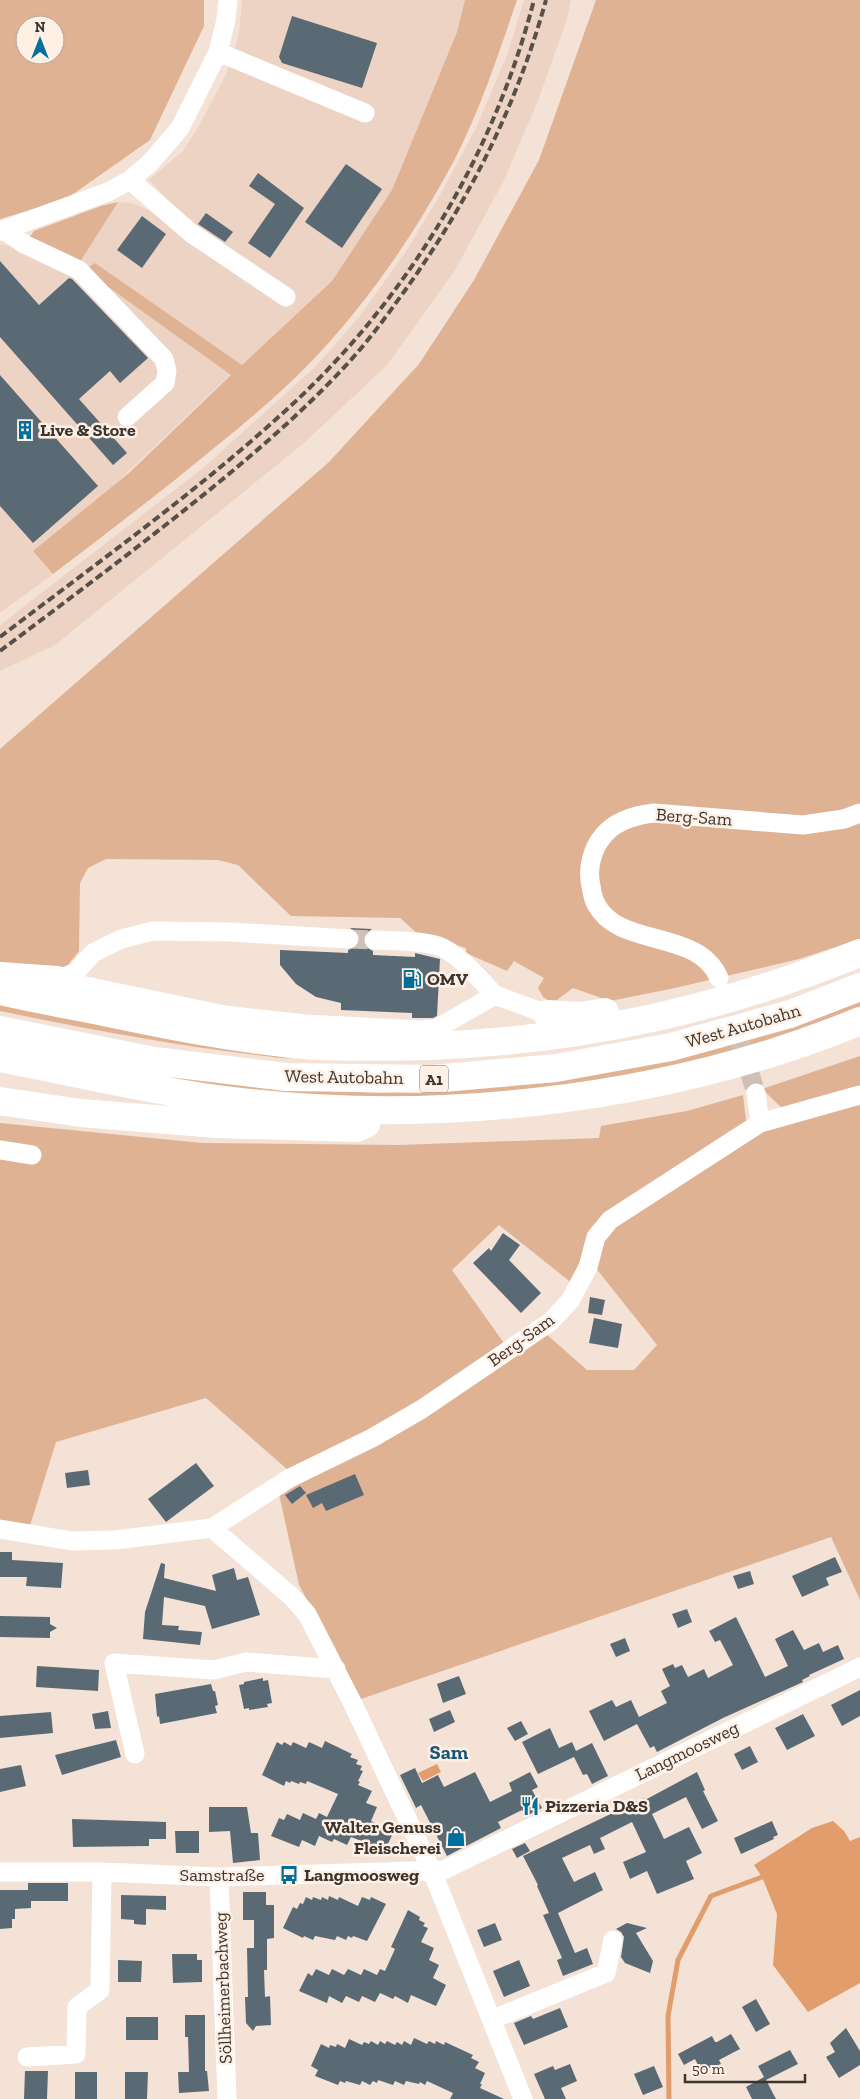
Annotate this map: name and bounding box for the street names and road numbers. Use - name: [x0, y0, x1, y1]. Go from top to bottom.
- street label: Berg-Sam: [655, 803, 733, 831]
- street label: West Autobahn: [683, 999, 804, 1053]
- street label: West Autobahn: [285, 1065, 404, 1089]
- road number: A1: [420, 1066, 448, 1092]
- street label: Berg-Sam: [484, 1308, 559, 1371]
- street label: Langmoosweg: [632, 1716, 742, 1786]
- street label: Samstraße: [180, 1864, 264, 1886]
- street label: Söllheimerbachweg: [209, 1912, 237, 2064]

